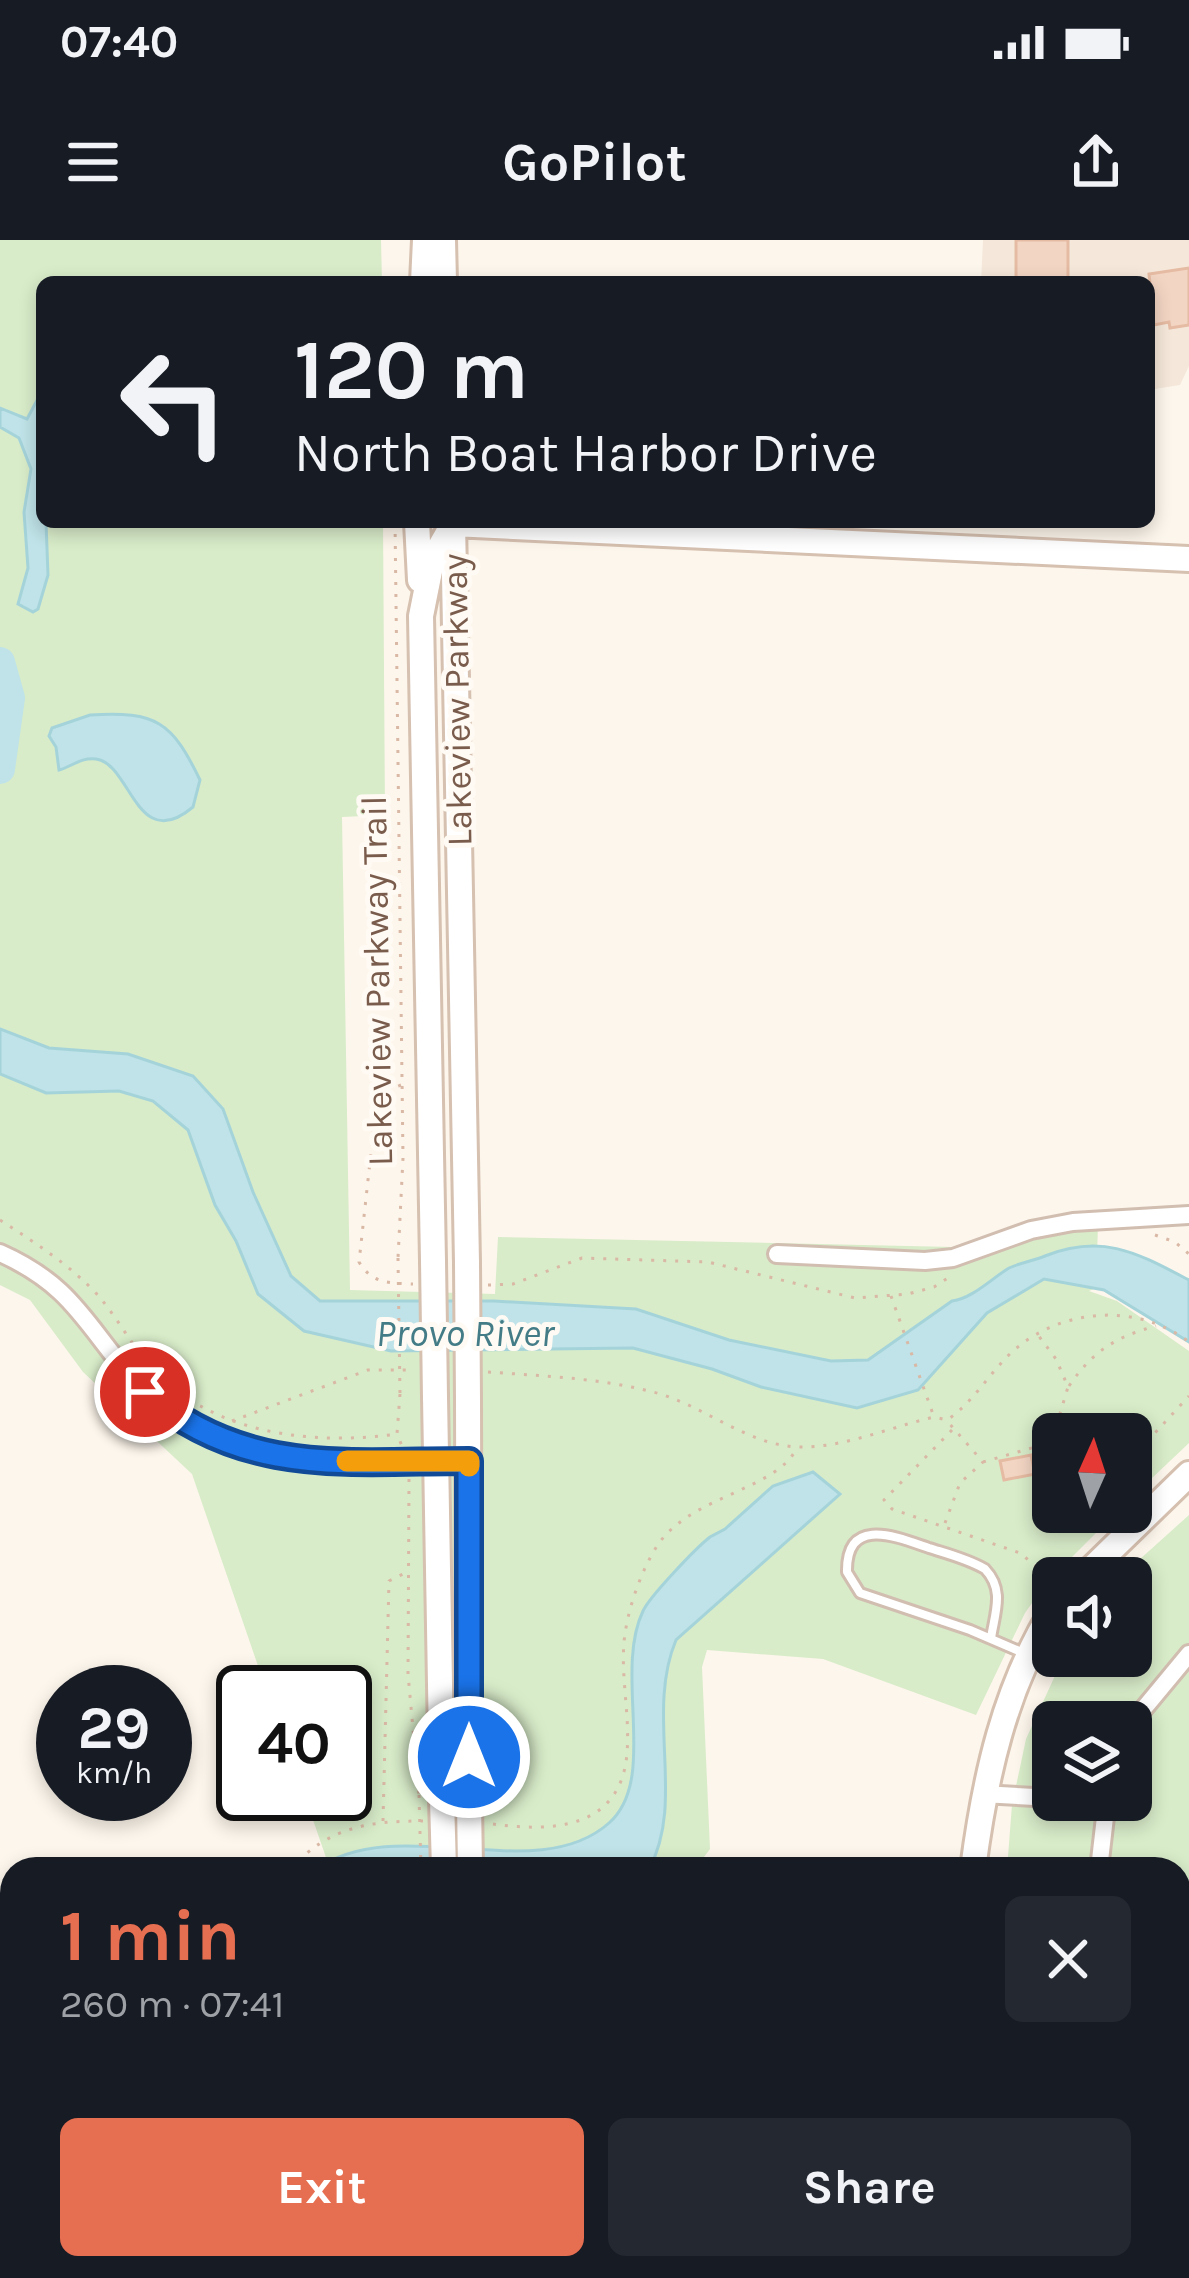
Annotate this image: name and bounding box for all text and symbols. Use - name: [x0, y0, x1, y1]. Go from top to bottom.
- text: 07:40: [60, 16, 178, 68]
- icon: menu: [60, 129, 126, 195]
- icon: share: [1063, 129, 1129, 195]
- text: GoPilot: [502, 130, 687, 194]
- text: 120 m: [294, 321, 529, 419]
- icon: left: [96, 324, 252, 480]
- text: North Boat Harbor Drive: [294, 421, 877, 485]
- street label: Lakeview Parkway: [433, 553, 481, 847]
- street label: Lakeview Parkway Trail: [353, 795, 401, 1167]
- water label: Provo River: [376, 1310, 556, 1356]
- pin: [94, 1341, 196, 1443]
- icon: arrive: [112, 1359, 178, 1425]
- north arrow: [1032, 1413, 1152, 1533]
- map controls: [1032, 1413, 1152, 1821]
- button: sound: [1032, 1557, 1152, 1677]
- speed limit sign: 40: [216, 1665, 372, 1821]
- text: 29: [78, 1693, 150, 1763]
- position arrow: [406, 1694, 532, 1820]
- button: layers: [1032, 1701, 1152, 1821]
- text: km/h: [76, 1755, 152, 1791]
- text: 1 min: [60, 1894, 241, 1978]
- button: close: [1005, 1896, 1131, 2022]
- text: 260 m · 07:41: [60, 1981, 284, 2027]
- button: Exit: [60, 2118, 584, 2256]
- button: Share: [608, 2118, 1131, 2256]

